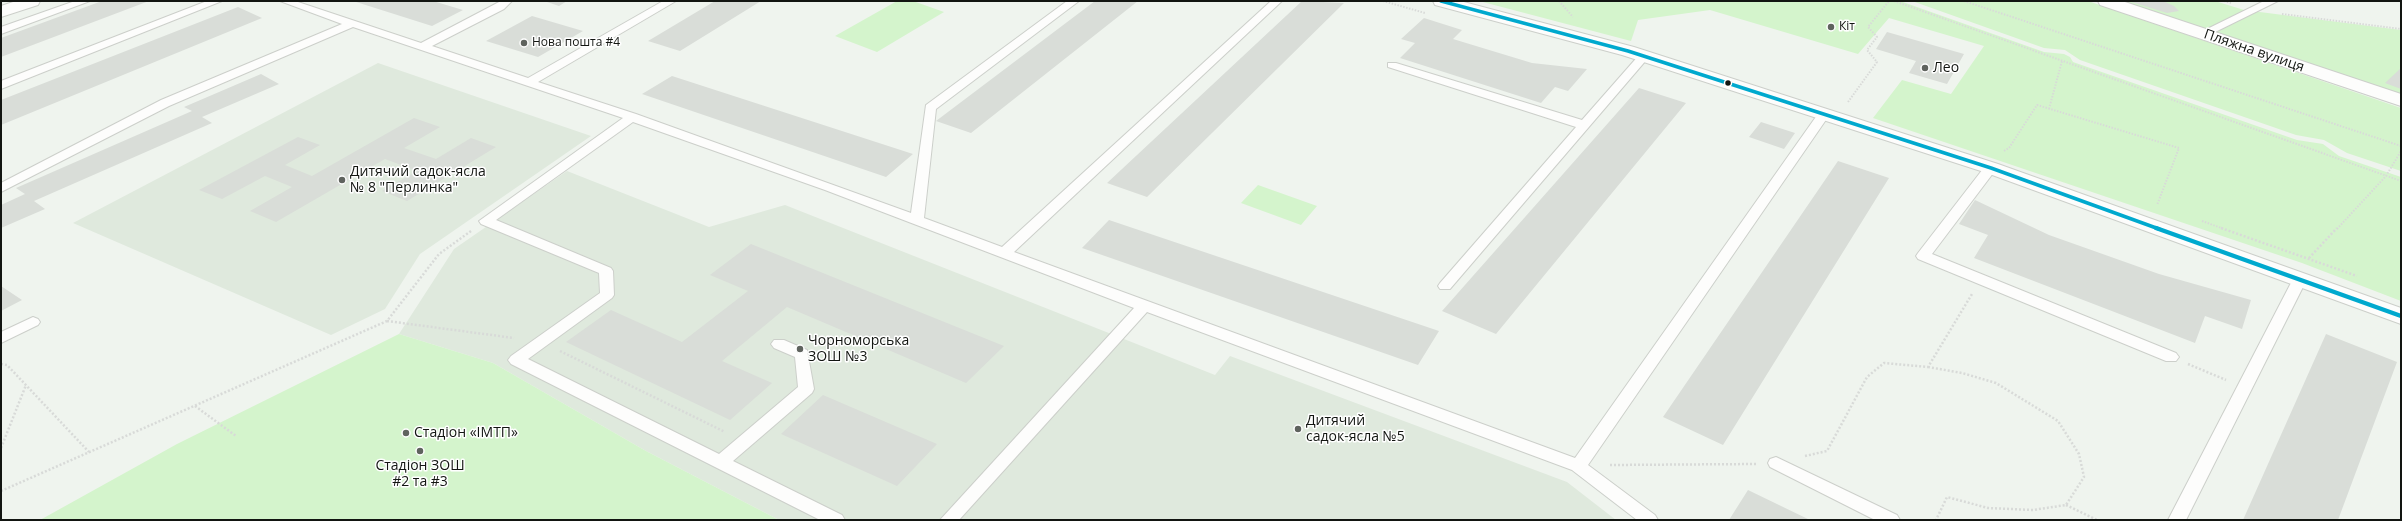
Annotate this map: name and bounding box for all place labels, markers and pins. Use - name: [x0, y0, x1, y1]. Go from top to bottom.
- place label: Кіт: [1839, 20, 1855, 34]
- marker: Кіт: [1826, 22, 1836, 32]
- place label: Нова пошта #4: [532, 36, 620, 50]
- marker: Нова пошта #4: [519, 38, 529, 48]
- place label: Лео: [1933, 60, 1959, 76]
- marker: Лео: [1920, 63, 1930, 73]
- unlabelled marker: [1723, 78, 1733, 88]
- place label: Дитячий садок-ясла № 8 "Перлинка": [350, 164, 486, 196]
- marker: Дитячий садок-ясла № 8 "Перлинка": [337, 175, 347, 185]
- place label: Чорноморська ЗОШ №3: [808, 333, 909, 366]
- marker: Чорноморська ЗОШ №3: [795, 344, 805, 354]
- place label: Дитячий садок-ясла №5: [1306, 413, 1405, 446]
- marker: Дитячий садок-ясла №5: [1293, 424, 1303, 434]
- place label: Стадіон «ІМТП»: [414, 425, 518, 441]
- marker: Стадіон «ІМТП»: [401, 428, 411, 438]
- marker: Стадіон ЗОШ #2 та #3: [415, 446, 425, 456]
- place label: Стадіон ЗОШ #2 та #3: [375, 458, 465, 490]

